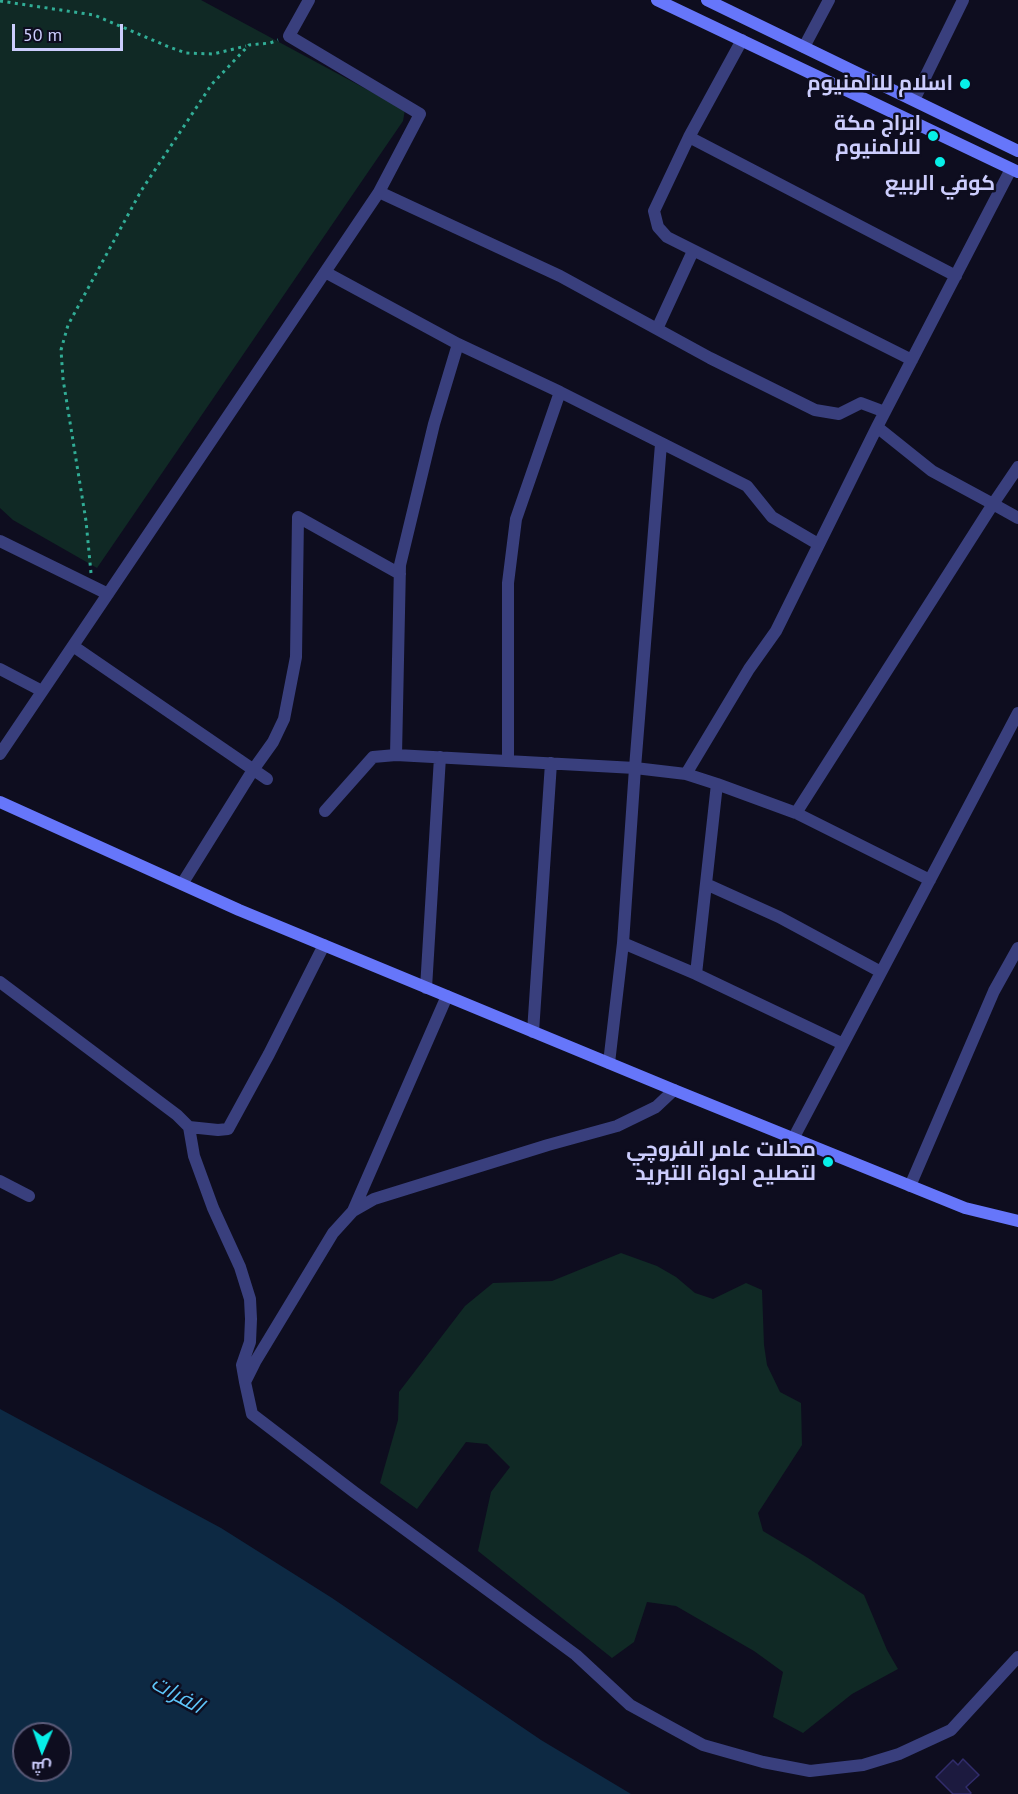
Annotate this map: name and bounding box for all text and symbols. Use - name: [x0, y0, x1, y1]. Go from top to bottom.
- scale bar: [15, 12, 126, 50]
- text: 50 m: [23, 23, 62, 46]
- place label: اسلام للالمنيوم: [807, 71, 953, 97]
- marker: اسلام للالمنيوم: [958, 77, 972, 91]
- place label: ابراج مكة للالمنيوم: [834, 111, 921, 161]
- marker: ابراج مكة للالمنيوم: [926, 129, 940, 143]
- marker: كوفي الربيع: [933, 155, 947, 169]
- place label: كوفي الربيع: [885, 171, 995, 197]
- place label: محلات عامر الفروچي لتصليح ادواة التبريد: [626, 1137, 816, 1187]
- marker: محلات عامر الفروچي لتصليح ادواة التبريد: [821, 1155, 835, 1169]
- water label: الفرات: [146, 1670, 208, 1720]
- north arrow: [12, 1722, 72, 1782]
- text: ش: [31, 1758, 52, 1778]

